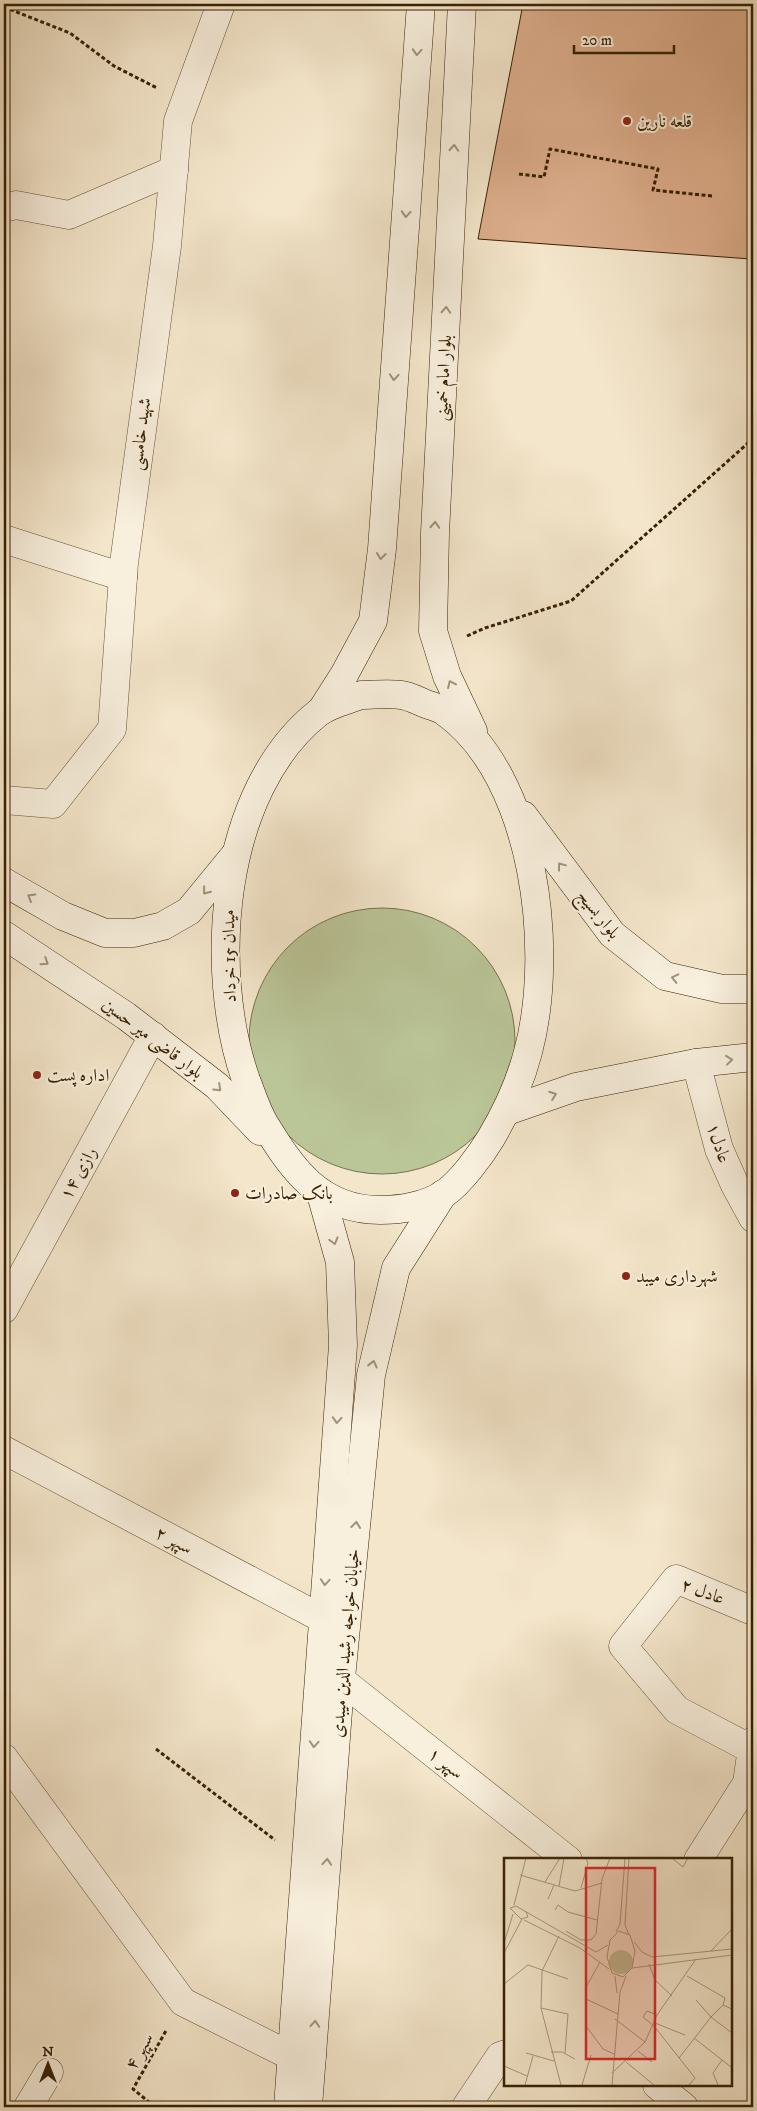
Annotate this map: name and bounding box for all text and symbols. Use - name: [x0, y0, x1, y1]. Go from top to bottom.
- scale bar: [574, 22, 674, 54]
- text: 20 m: [582, 31, 612, 50]
- one-way arrow: [412, 49, 423, 57]
- place label: قلعه نارین: [637, 111, 692, 133]
- marker: قلعه نارین: [621, 115, 633, 127]
- one-way arrow: [449, 143, 460, 151]
- one-way arrow: [400, 211, 411, 219]
- one-way arrow: [441, 306, 452, 314]
- street label: بلوار امام خمینی: [431, 334, 461, 422]
- one-way arrow: [389, 373, 400, 381]
- street label: شهید خامسی: [126, 396, 157, 472]
- one-way arrow: [430, 520, 441, 528]
- one-way arrow: [376, 552, 387, 560]
- one-way arrow: [446, 680, 457, 689]
- one-way arrow: [559, 863, 567, 872]
- one-way arrow: [203, 885, 211, 894]
- street label: بلوار بسیج: [569, 885, 625, 946]
- one-way arrow: [27, 894, 36, 904]
- street label: میدان 15 خرداد: [218, 909, 242, 1003]
- one-way arrow: [39, 955, 48, 965]
- one-way arrow: [670, 973, 679, 984]
- street label: بلوار قاضی میر حسین: [97, 994, 207, 1085]
- one-way arrow: [726, 1054, 734, 1065]
- place label: اداره پست: [47, 1065, 109, 1087]
- marker: اداره پست: [31, 1069, 43, 1081]
- one-way arrow: [213, 1082, 222, 1091]
- one-way arrow: [548, 1091, 557, 1101]
- street label: عادل۱: [701, 1121, 735, 1166]
- street label: رازی ۱۴: [55, 1143, 102, 1204]
- place label: بانک صادرات: [245, 1183, 333, 1205]
- marker: بانک صادرات: [229, 1187, 241, 1199]
- one-way arrow: [328, 1237, 339, 1246]
- place label: شهرداری میبد: [636, 1266, 718, 1288]
- marker: شهرداری میبد: [620, 1270, 632, 1282]
- one-way arrow: [367, 1360, 378, 1368]
- one-way arrow: [332, 1416, 343, 1424]
- one-way arrow: [350, 1521, 361, 1529]
- street label: سپهر ۲: [151, 1522, 196, 1560]
- street label: خیابان خواجه رشید الدین میبدی: [327, 1548, 365, 1738]
- street label: عادل ۲: [678, 1574, 727, 1610]
- one-way arrow: [320, 1578, 331, 1586]
- one-way arrow: [308, 1741, 319, 1749]
- street label: سپهر ۱: [423, 1743, 468, 1784]
- one-way arrow: [321, 1857, 332, 1865]
- inset map: [504, 1858, 732, 2086]
- one-way arrow: [309, 2019, 320, 2027]
- street label: سپهر ۴: [121, 2029, 159, 2074]
- north arrow: [22, 2038, 72, 2088]
- text: N: [42, 2043, 54, 2061]

